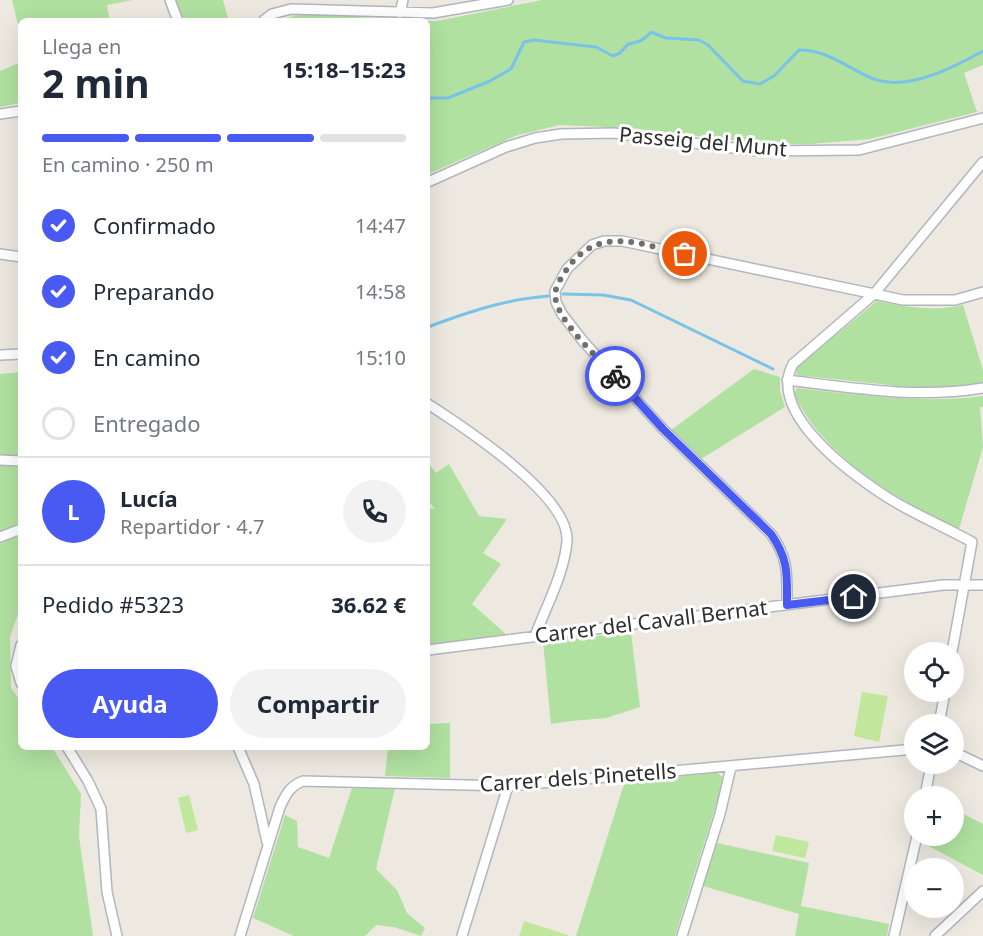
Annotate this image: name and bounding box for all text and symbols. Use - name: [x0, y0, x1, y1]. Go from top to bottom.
- text: Llega en: [42, 33, 121, 60]
- text: 15:18–15:23: [282, 54, 406, 84]
- text: 2 min: [42, 56, 149, 109]
- street label: Passeig del Munt: [618, 120, 789, 162]
- text: En camino · 250 m: [42, 151, 214, 178]
- icon: check: [42, 209, 75, 242]
- text: Confirmado: [93, 210, 216, 240]
- text: 14:47: [355, 212, 406, 239]
- pin: [659, 228, 710, 279]
- icon: bag: [668, 237, 701, 270]
- icon: check: [42, 275, 75, 308]
- text: Preparando: [93, 276, 215, 306]
- text: 14:58: [355, 278, 406, 305]
- icon: check: [42, 341, 75, 374]
- text: En camino: [93, 342, 201, 372]
- text: 15:10: [355, 344, 406, 371]
- courier: [585, 346, 645, 406]
- icon: bike: [599, 360, 632, 393]
- text: Entregado: [93, 408, 201, 438]
- button: phone: [343, 480, 406, 543]
- text: Lucía: [120, 483, 178, 513]
- text: L: [67, 496, 80, 526]
- text: Repartidor · 4.7: [120, 513, 265, 540]
- pin: [828, 571, 879, 622]
- icon: home: [837, 580, 870, 613]
- text: Pedido #5323: [42, 589, 184, 619]
- text: 36.62 €: [331, 589, 406, 619]
- street label: Carrer del Cavall Bernat: [533, 593, 769, 649]
- map controls: [904, 642, 964, 918]
- button: locate: [904, 642, 964, 702]
- button: Ayuda: [42, 669, 218, 738]
- button: Compartir: [230, 669, 406, 738]
- button: layers: [904, 714, 964, 774]
- street label: Carrer dels Pinetells: [479, 756, 677, 798]
- button: +: [904, 786, 964, 846]
- button: −: [904, 858, 964, 918]

